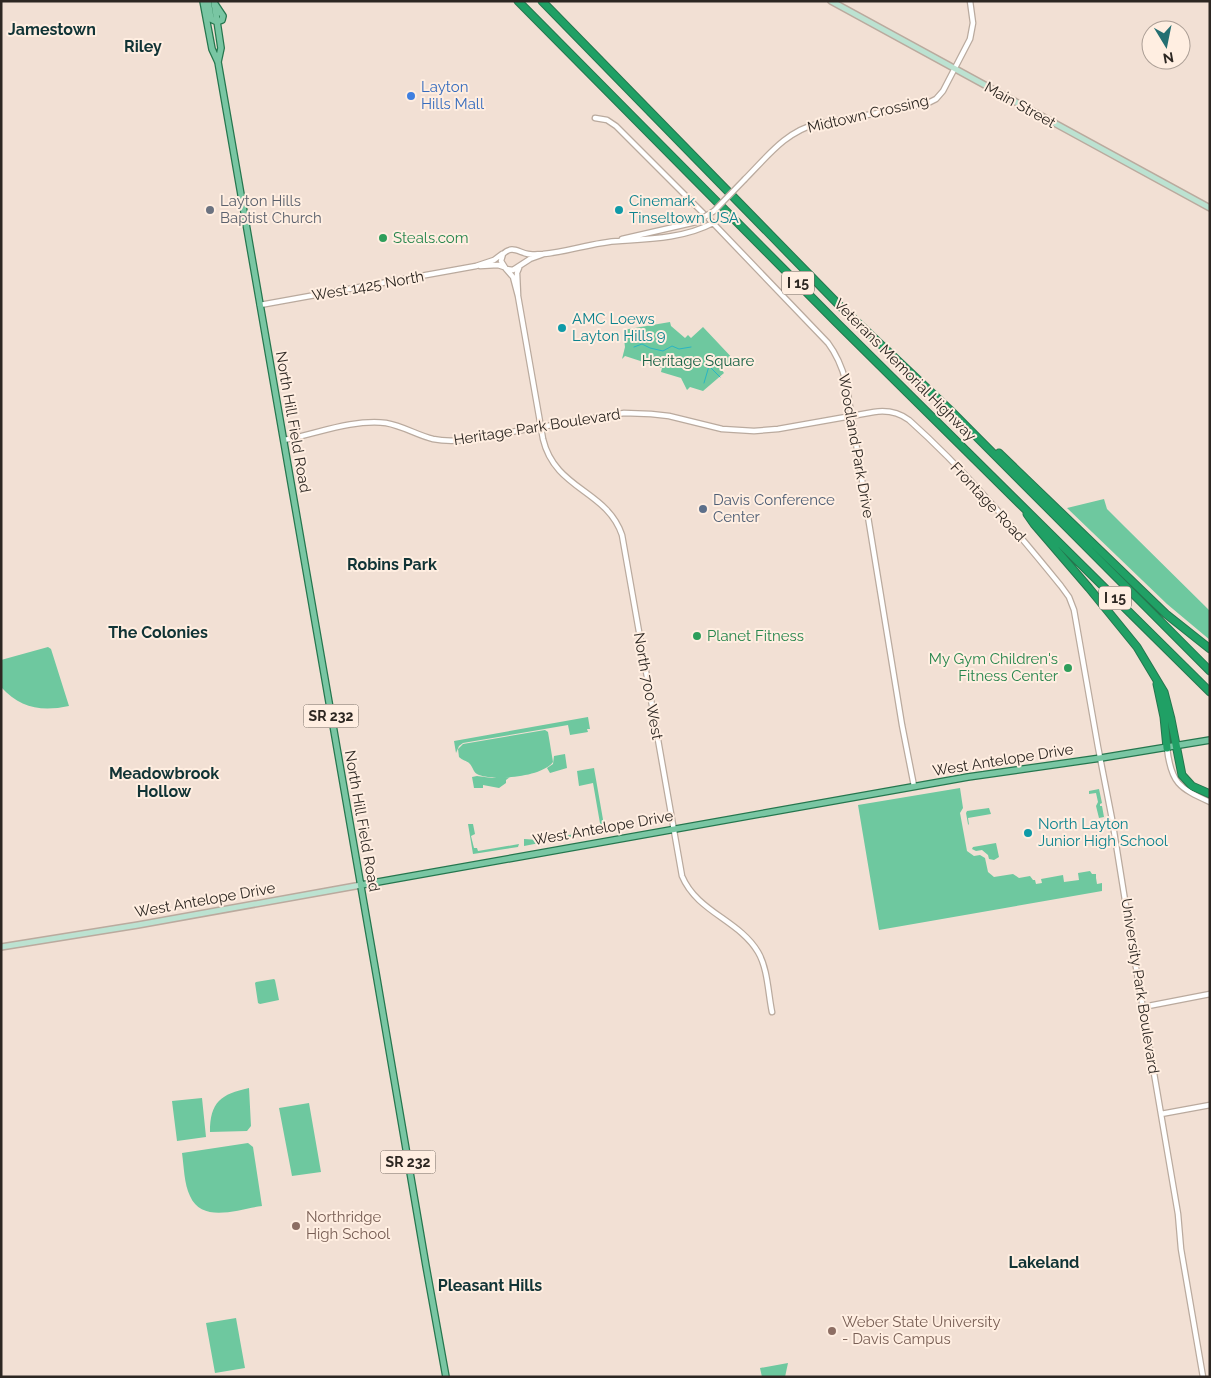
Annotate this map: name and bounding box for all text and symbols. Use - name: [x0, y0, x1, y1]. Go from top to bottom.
- district label: Jamestown: [8, 20, 96, 39]
- north arrow: [1141, 20, 1191, 70]
- district label: Riley: [124, 37, 162, 56]
- text: N: [1162, 49, 1175, 67]
- place label: Layton Hills Mall: [421, 78, 485, 113]
- street label: Main Street: [981, 78, 1059, 132]
- marker: Layton Hills Mall: [405, 90, 417, 102]
- street label: Midtown Crossing: [806, 91, 930, 137]
- place label: Layton Hills Baptist Church: [220, 192, 322, 227]
- place label: Cinemark Tinseltown USA: [629, 192, 739, 227]
- marker: Layton Hills Baptist Church: [204, 204, 216, 216]
- marker: Cinemark Tinseltown USA: [613, 204, 625, 216]
- place label: Steals.com: [393, 229, 469, 247]
- marker: Steals.com: [377, 232, 389, 244]
- street label: West 1425 North: [311, 267, 425, 305]
- road number: I 15: [782, 272, 814, 294]
- street label: Veterans Memorial Highway: [830, 295, 980, 445]
- place label: AMC Loews Layton Hills 9: [572, 310, 666, 345]
- marker: AMC Loews Layton Hills 9: [556, 322, 568, 334]
- street label: North Hill Field Road: [272, 350, 314, 494]
- park label: Heritage Square: [642, 352, 755, 370]
- street label: Woodland Park Drive: [834, 372, 878, 520]
- street label: Heritage Park Boulevard: [452, 405, 622, 449]
- street label: Frontage Road: [947, 459, 1029, 545]
- place label: Davis Conference Center: [713, 491, 835, 526]
- marker: Davis Conference Center: [697, 503, 709, 515]
- district label: Robins Park: [347, 555, 437, 574]
- road number: I 15: [1099, 586, 1131, 610]
- district label: The Colonies: [108, 623, 208, 642]
- place label: Planet Fitness: [707, 627, 804, 645]
- marker: Planet Fitness: [691, 630, 703, 642]
- street label: North 700 West: [630, 631, 666, 741]
- place label: My Gym Children's Fitness Center: [929, 650, 1059, 685]
- marker: My Gym Children's Fitness Center: [1062, 662, 1074, 674]
- road number: SR 232: [304, 704, 358, 728]
- street label: West Antelope Drive: [931, 740, 1075, 780]
- street label: North Hill Field Road: [341, 749, 383, 893]
- district label: Meadowbrook Hollow: [109, 764, 219, 801]
- street label: West Antelope Drive: [531, 807, 675, 849]
- place label: North Layton Junior High School: [1038, 815, 1169, 850]
- marker: North Layton Junior High School: [1022, 827, 1034, 839]
- street label: West Antelope Drive: [133, 879, 277, 921]
- street label: University Park Boulevard: [1117, 897, 1163, 1075]
- road number: SR 232: [380, 1150, 436, 1174]
- place label: Northridge High School: [306, 1208, 391, 1243]
- marker: Northridge High School: [290, 1220, 302, 1232]
- district label: Lakeland: [1009, 1253, 1079, 1272]
- district label: Pleasant Hills: [438, 1276, 542, 1295]
- place label: Weber State University - Davis Campus: [842, 1313, 1001, 1348]
- marker: Weber State University - Davis Campus: [826, 1325, 838, 1337]

